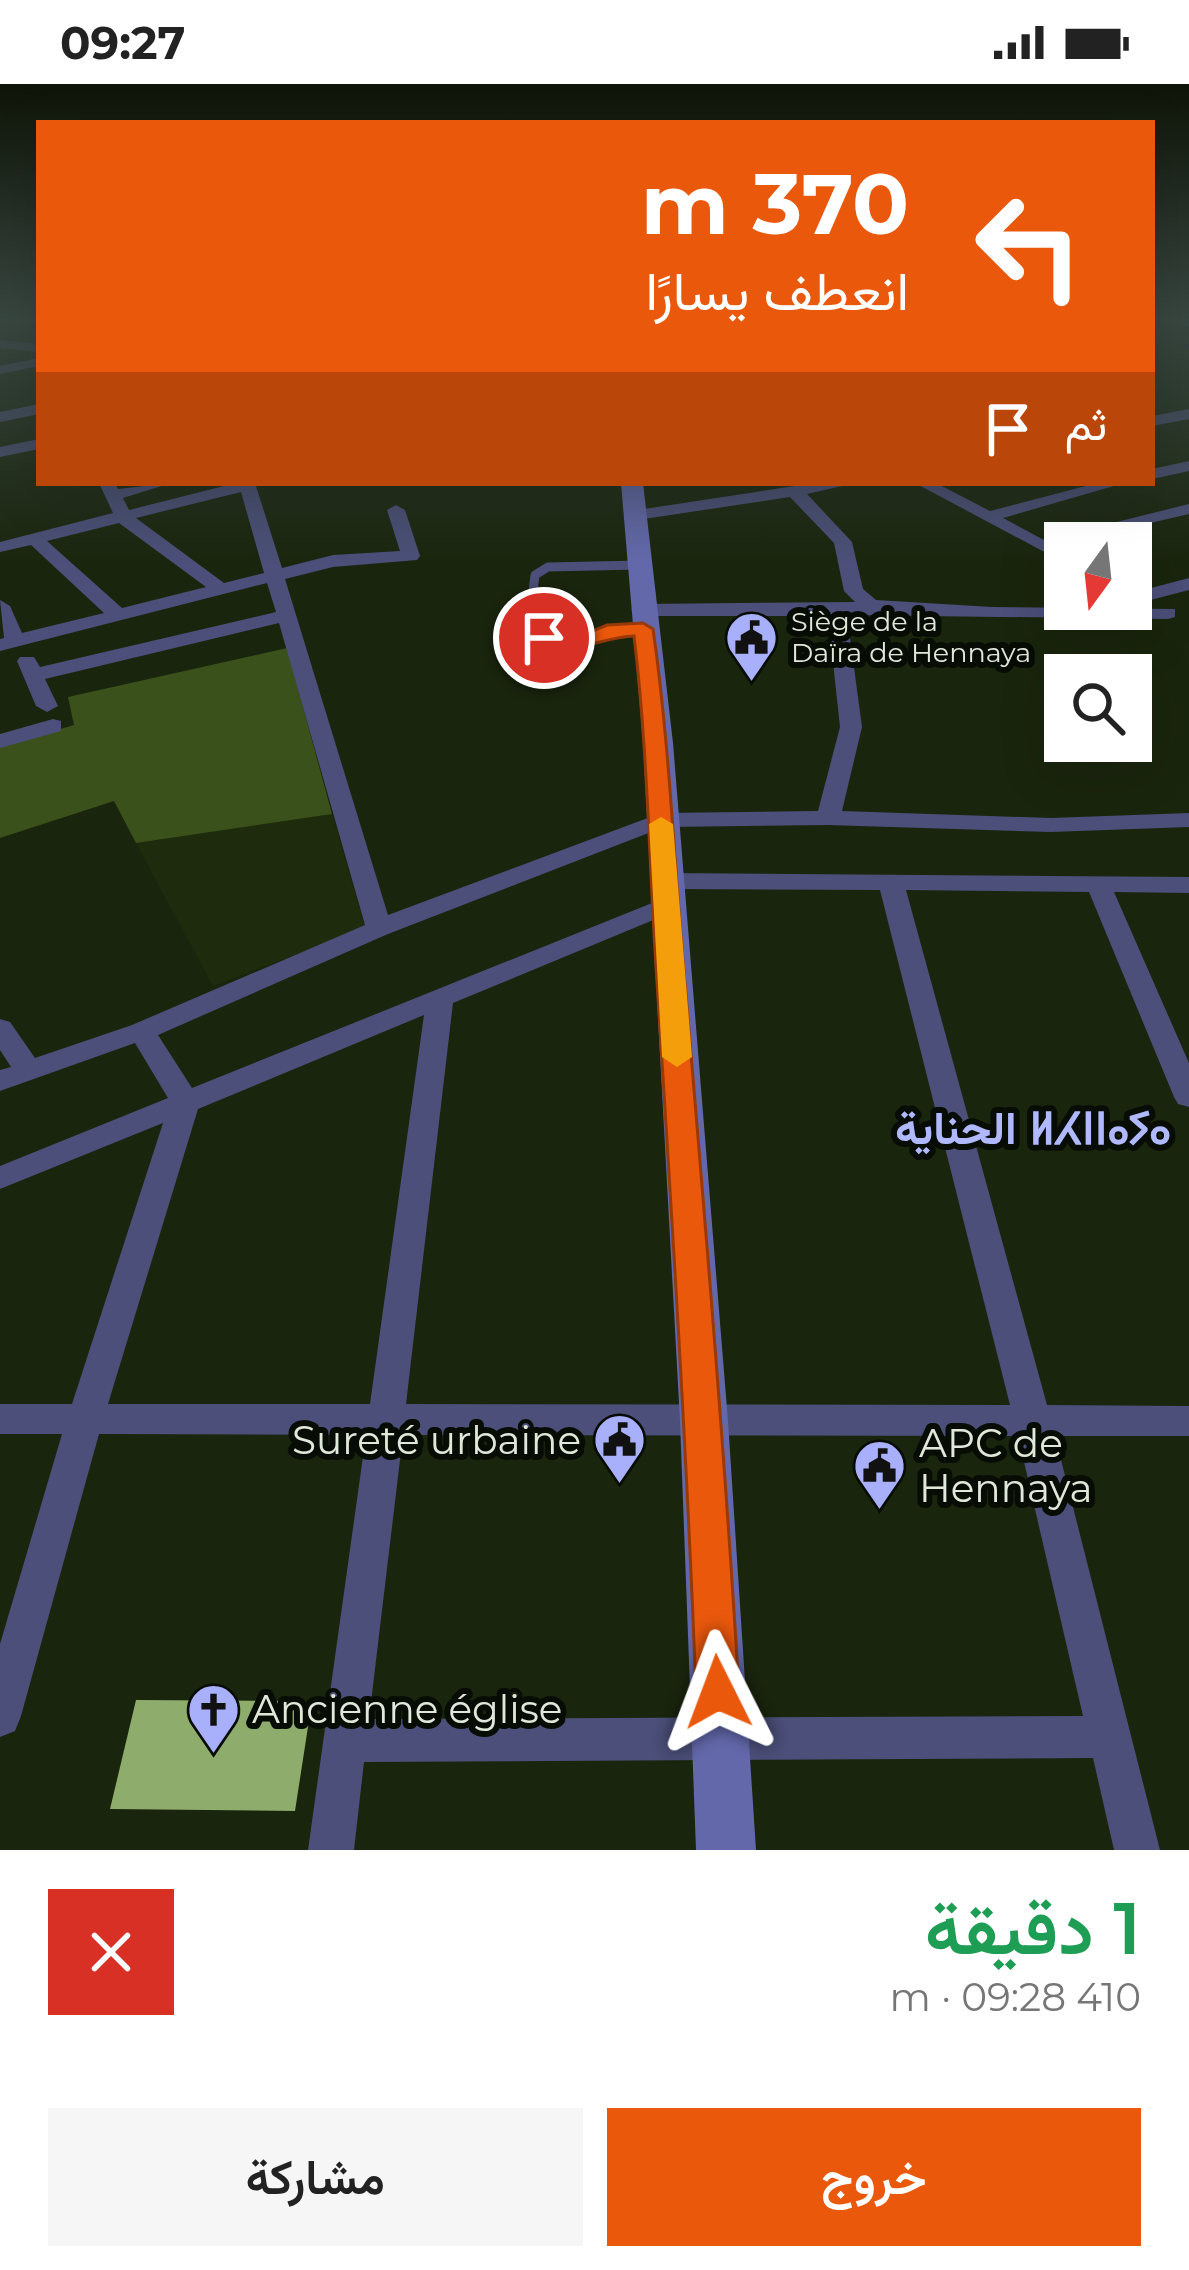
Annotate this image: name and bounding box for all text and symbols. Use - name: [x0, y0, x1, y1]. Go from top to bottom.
- text: 09:27: [60, 15, 185, 70]
- text: 370 m: [641, 153, 909, 255]
- icon: left: [951, 168, 1107, 324]
- text: انعطف يسارًا: [646, 258, 909, 324]
- icon: arrive: [975, 396, 1041, 462]
- text: ثم: [1065, 396, 1107, 451]
- north arrow: [1044, 522, 1152, 630]
- map controls: [1044, 522, 1152, 762]
- pin: [493, 587, 595, 689]
- icon: arrive: [511, 605, 577, 671]
- place label: Siège de la Daïra de Hennaya: [791, 605, 1031, 669]
- public building icon: Siège de la Daïra de Hennaya: [724, 609, 780, 683]
- button: search: [1044, 654, 1152, 762]
- district label: الحناية ⵍⵃⵏⵏⴰⵢⴰ: [895, 1100, 1171, 1155]
- public building icon: Sureté urbaine: [592, 1412, 648, 1486]
- place label: Sureté urbaine: [292, 1416, 581, 1464]
- place label: APC de Hennaya: [919, 1419, 1093, 1512]
- public building icon: APC de Hennaya: [852, 1437, 908, 1511]
- position arrow: [655, 1629, 781, 1755]
- church icon: Ancienne église: [185, 1681, 241, 1755]
- place label: Ancienne église: [252, 1685, 562, 1733]
- text: 1 دقيقة: [925, 1884, 1141, 1972]
- button: close: [48, 1889, 174, 2015]
- text: 410 m · 09:28: [890, 1973, 1141, 2021]
- button: مشاركة: [48, 2108, 583, 2246]
- button: خروج: [607, 2108, 1141, 2246]

